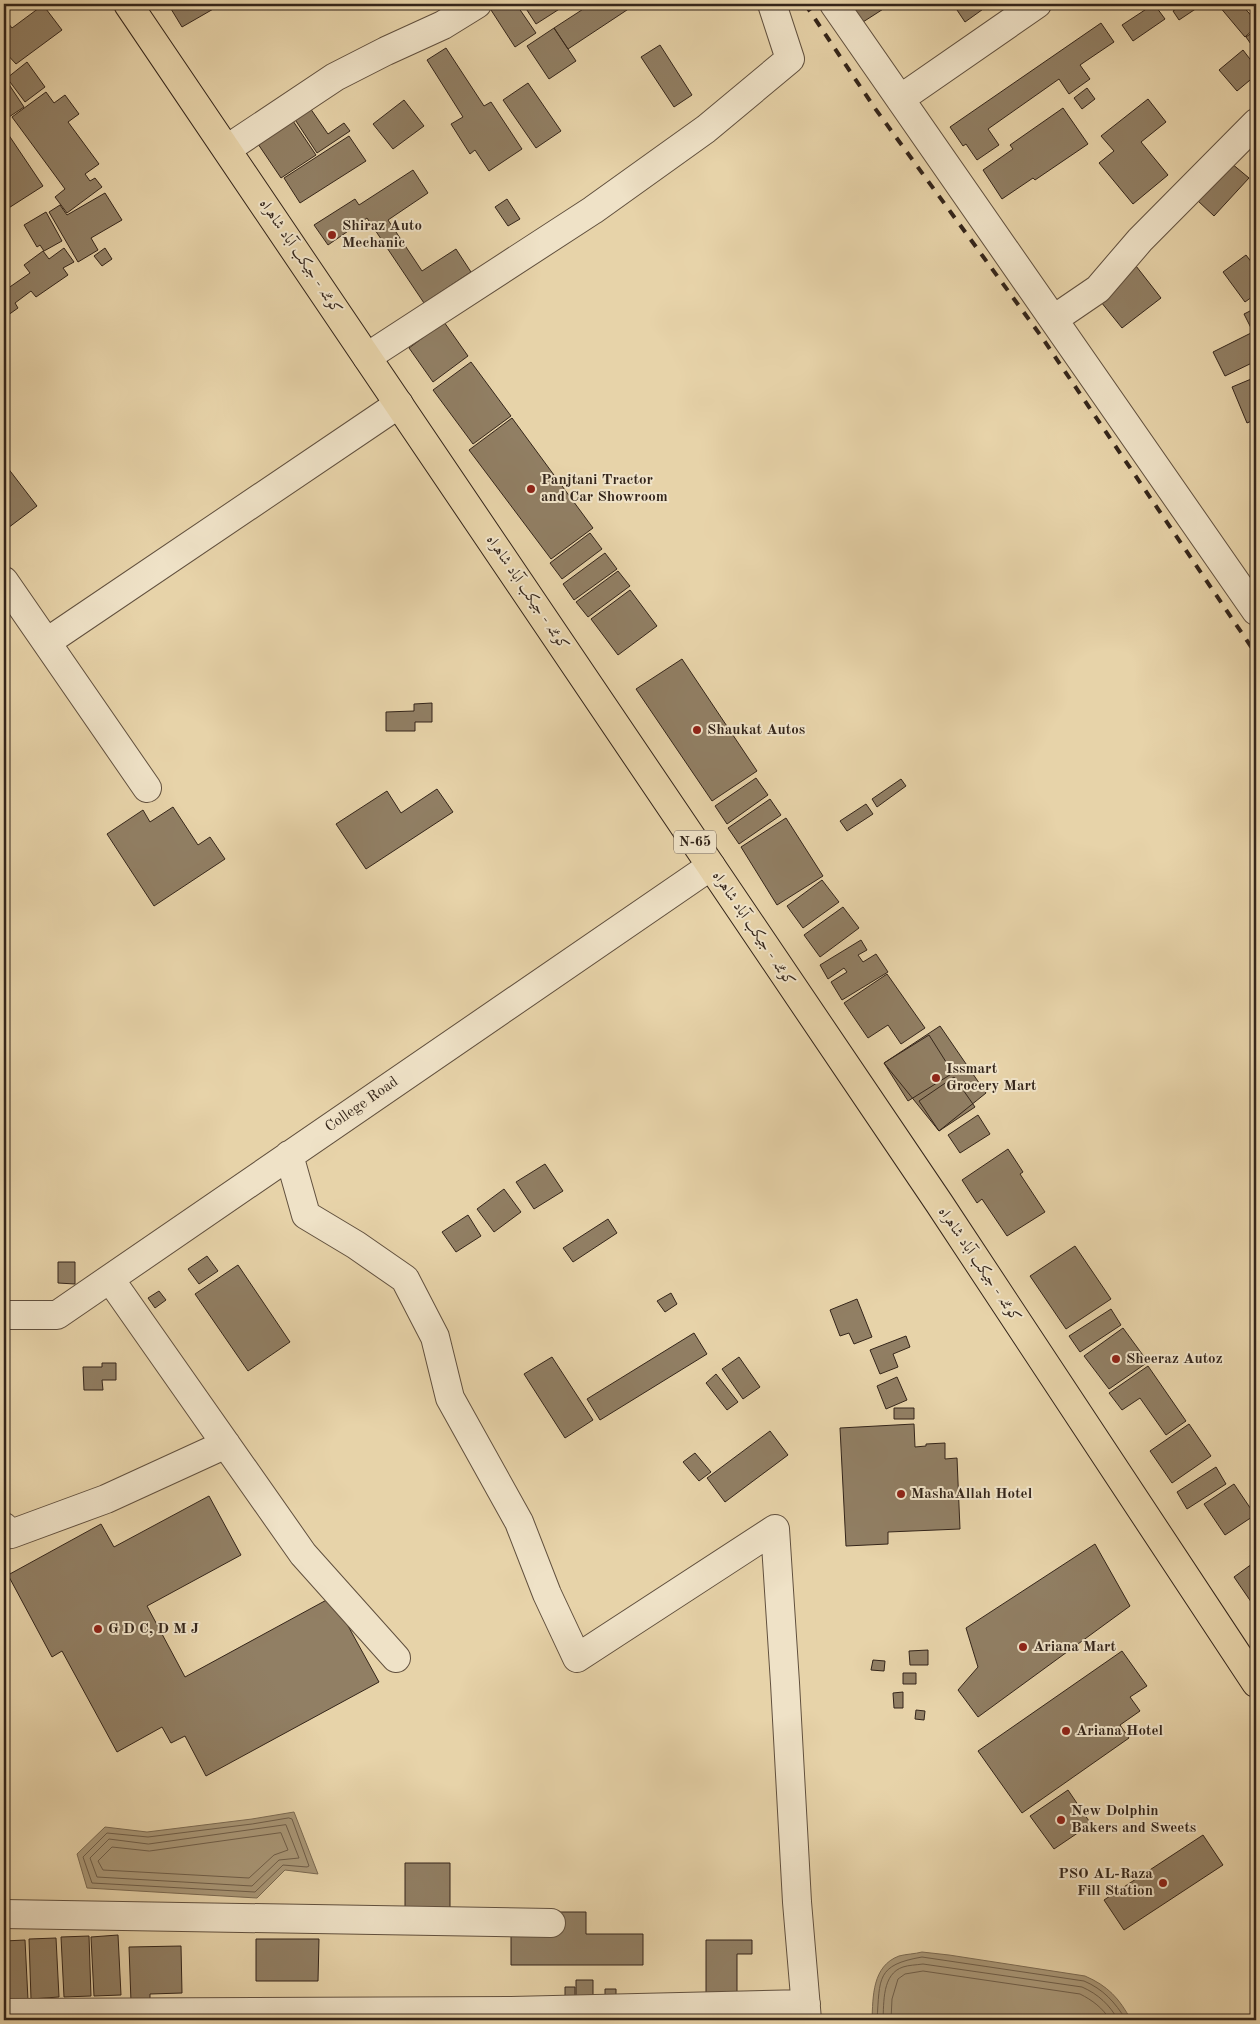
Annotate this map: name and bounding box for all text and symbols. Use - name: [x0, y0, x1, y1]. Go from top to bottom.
- street label: کوئٹہ - جیکب آباد شاہراہ: [255, 195, 346, 318]
- place label: Shiraz Auto Mechanic: [342, 219, 422, 251]
- marker: Shiraz Auto Mechanic: [326, 229, 338, 241]
- place label: Panjtani Tractor and Car Showroom: [541, 473, 668, 505]
- marker: Panjtani Tractor and Car Showroom: [525, 483, 537, 495]
- street label: کوئٹہ - جیکب آباد شاہراہ: [482, 531, 573, 654]
- place label: Shaukat Autos: [707, 723, 805, 738]
- marker: Shaukat Autos: [691, 724, 703, 736]
- road number: N-65: [674, 830, 716, 854]
- street label: کوئٹہ - جیکب آباد شاہراہ: [708, 867, 799, 990]
- place label: Issmart Grocery Mart: [946, 1062, 1037, 1094]
- marker: Issmart Grocery Mart: [930, 1072, 942, 1084]
- street label: College Road: [323, 1074, 401, 1136]
- street label: کوئٹہ - جیکب آباد شاہراہ: [934, 1203, 1025, 1326]
- place label: Sheeraz Autoz: [1126, 1352, 1223, 1367]
- marker: Sheeraz Autoz: [1110, 1353, 1122, 1365]
- place label: MashaAllah Hotel: [911, 1487, 1033, 1502]
- marker: MashaAllah Hotel: [895, 1488, 907, 1500]
- place label: G D C, D M J: [108, 1622, 199, 1637]
- marker: G D C, D M J: [92, 1623, 104, 1635]
- place label: Ariana Mart: [1033, 1640, 1117, 1655]
- marker: Ariana Mart: [1017, 1641, 1029, 1653]
- place label: Ariana Hotel: [1076, 1724, 1164, 1739]
- marker: Ariana Hotel: [1060, 1725, 1072, 1737]
- place label: New Dolphin Bakers and Sweets: [1071, 1804, 1196, 1836]
- marker: New Dolphin Bakers and Sweets: [1055, 1814, 1067, 1826]
- place label: PSO AL-Raza Fill Station: [1058, 1867, 1153, 1899]
- marker: PSO AL-Raza Fill Station: [1157, 1877, 1169, 1889]

